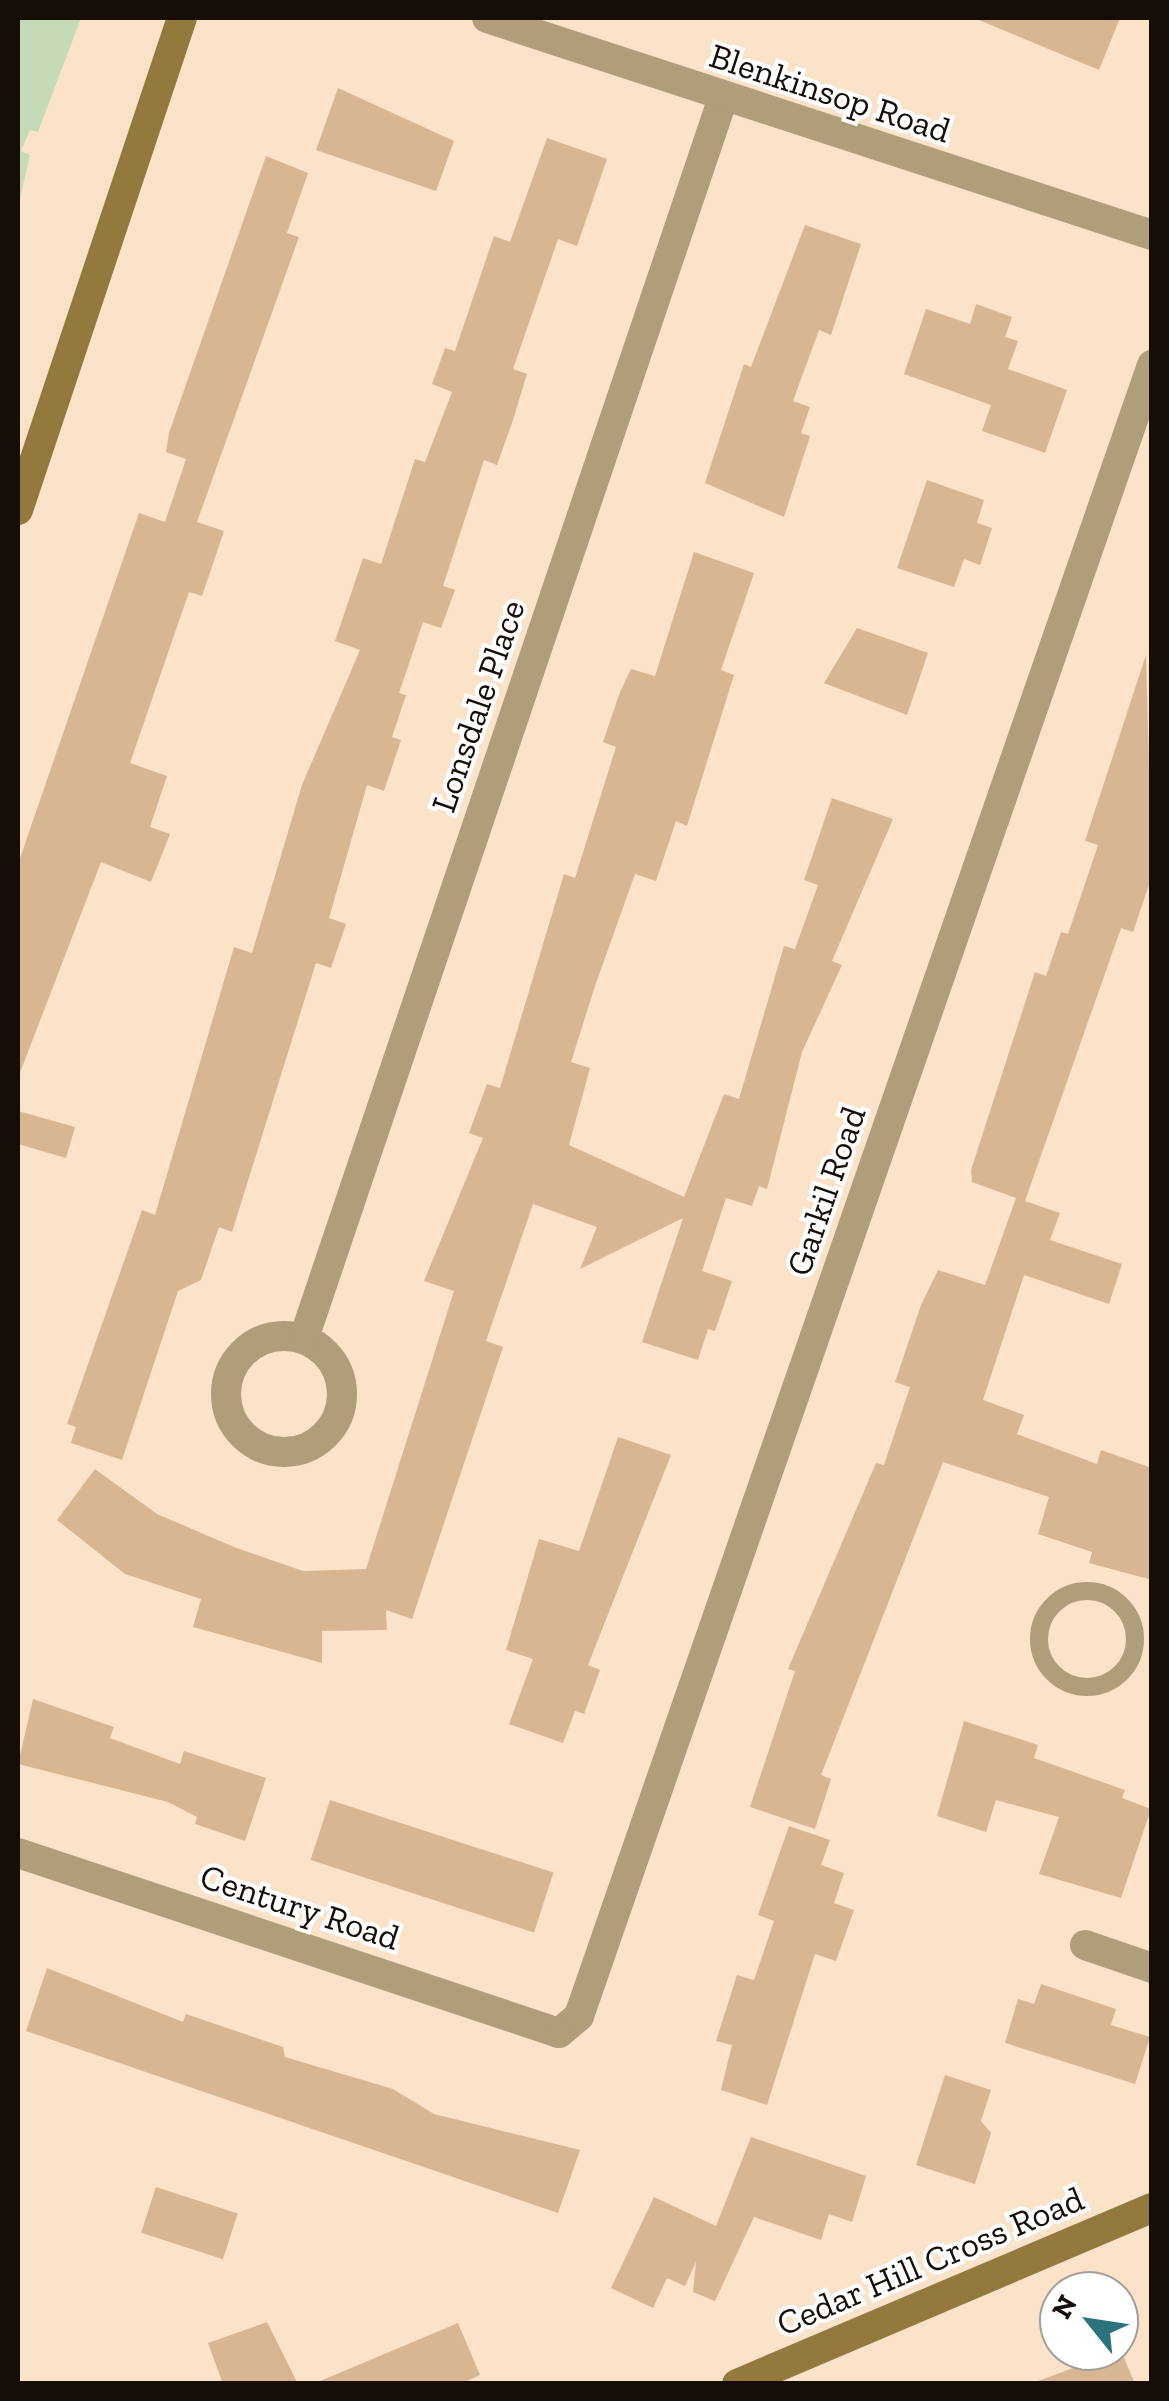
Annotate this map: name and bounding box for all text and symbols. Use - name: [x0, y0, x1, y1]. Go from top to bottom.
- street label: Blenkinsop Road: [704, 34, 956, 152]
- street label: Lonsdale Place: [422, 595, 534, 817]
- street label: Garkil Road: [777, 1101, 875, 1281]
- street label: Century Road: [195, 1855, 405, 1959]
- street label: Cedar Hill Cross Road: [770, 2177, 1090, 2345]
- north arrow: [1039, 2271, 1139, 2371]
- text: N: [1045, 2289, 1084, 2324]

